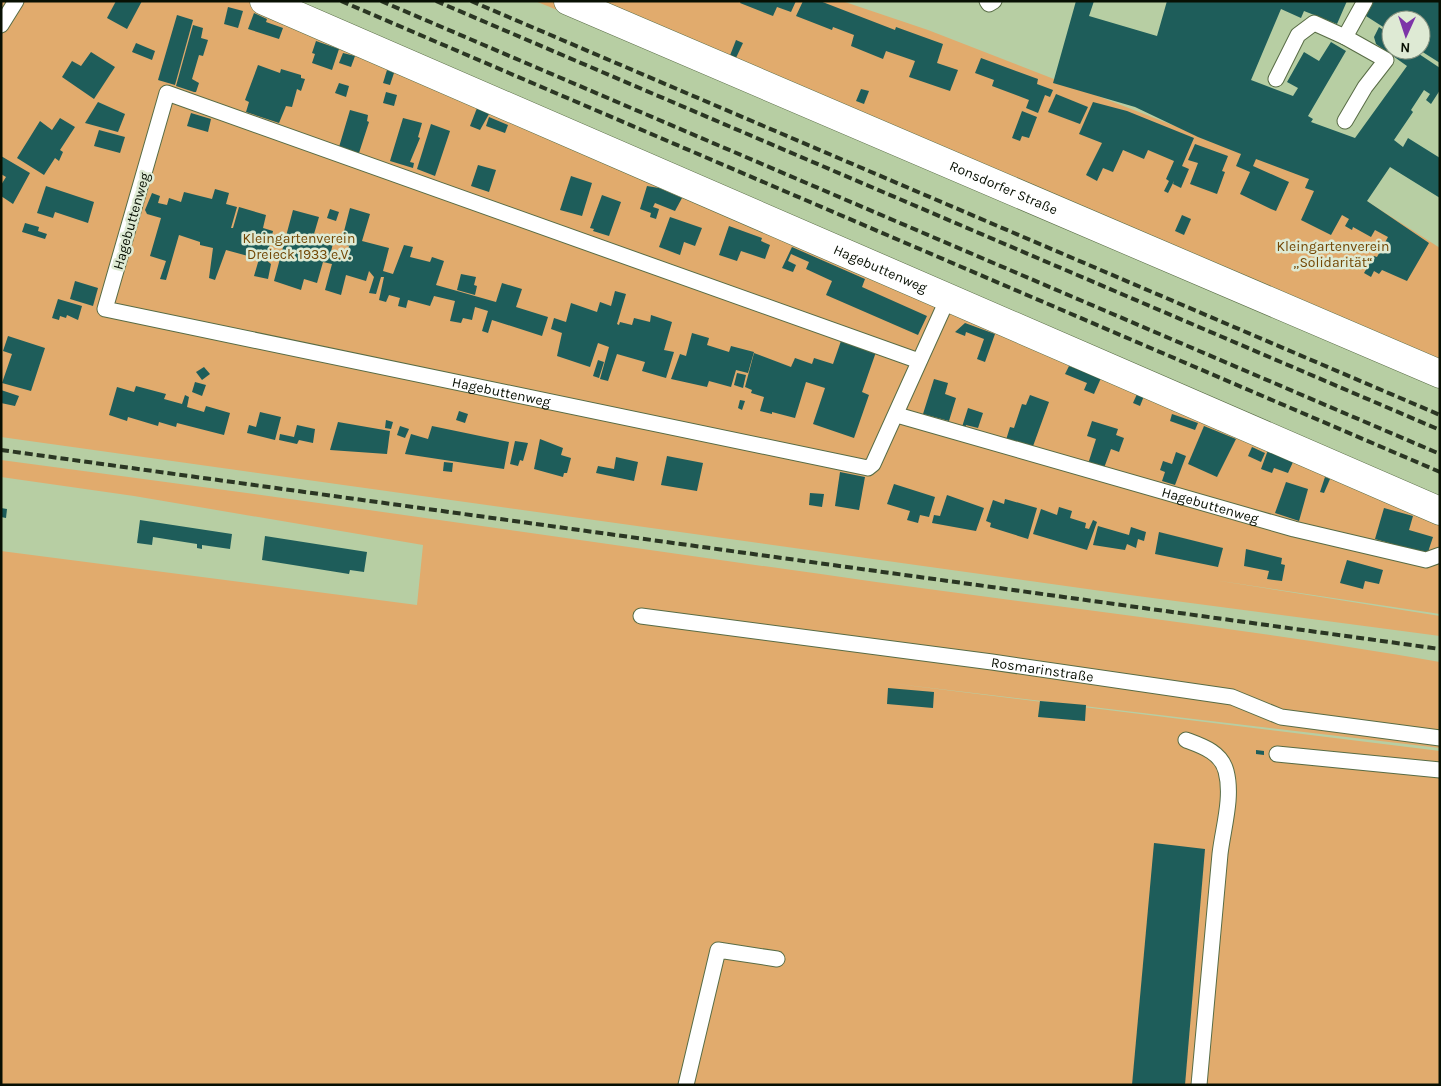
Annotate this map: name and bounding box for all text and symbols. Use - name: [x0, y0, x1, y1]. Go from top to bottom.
- north arrow: [1381, 10, 1431, 60]
- text: N: [1400, 39, 1411, 56]
- street label: Ronsdorfer Straße: [947, 157, 1060, 218]
- street label: Hagebuttenweg: [109, 170, 154, 272]
- park label: Kleingartenverein Dreieck 1933 e.V.: [243, 230, 355, 263]
- park label: Kleingartenverein „Solidarität“: [1277, 238, 1389, 271]
- street label: Hagebuttenweg: [831, 241, 930, 297]
- street label: Hagebuttenweg: [450, 374, 552, 411]
- street label: Hagebuttenweg: [1160, 483, 1261, 528]
- street label: Rosmarinstraße: [990, 654, 1095, 686]

